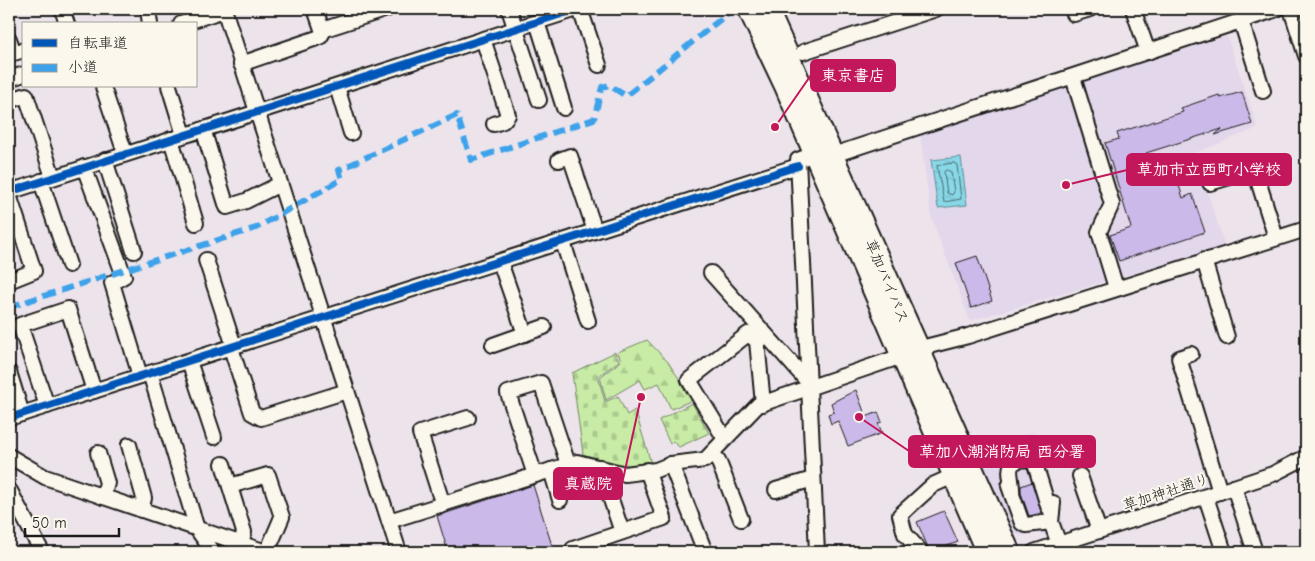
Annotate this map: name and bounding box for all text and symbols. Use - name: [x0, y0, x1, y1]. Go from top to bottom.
- legend: [22, 22, 198, 88]
- text: 自転車道: [68, 34, 128, 52]
- text: 小道: [68, 58, 98, 76]
- callout: 東京書店: [811, 60, 895, 91]
- text: 東京書店: [821, 67, 885, 85]
- callout: 草加市立西町小学校: [1127, 154, 1291, 185]
- text: 草加市立西町小学校: [1137, 161, 1281, 179]
- street label: 草加バイパス: [861, 236, 913, 326]
- callout: 草加八潮消防局 西分署: [909, 436, 1095, 467]
- text: 草加八潮消防局 西分署: [919, 443, 1085, 461]
- callout: 真蔵院: [554, 468, 622, 499]
- street label: 草加神社通り: [1120, 470, 1212, 514]
- text: 真蔵院: [564, 475, 612, 493]
- scale bar: [25, 506, 119, 538]
- text: 50 m: [32, 514, 67, 532]

